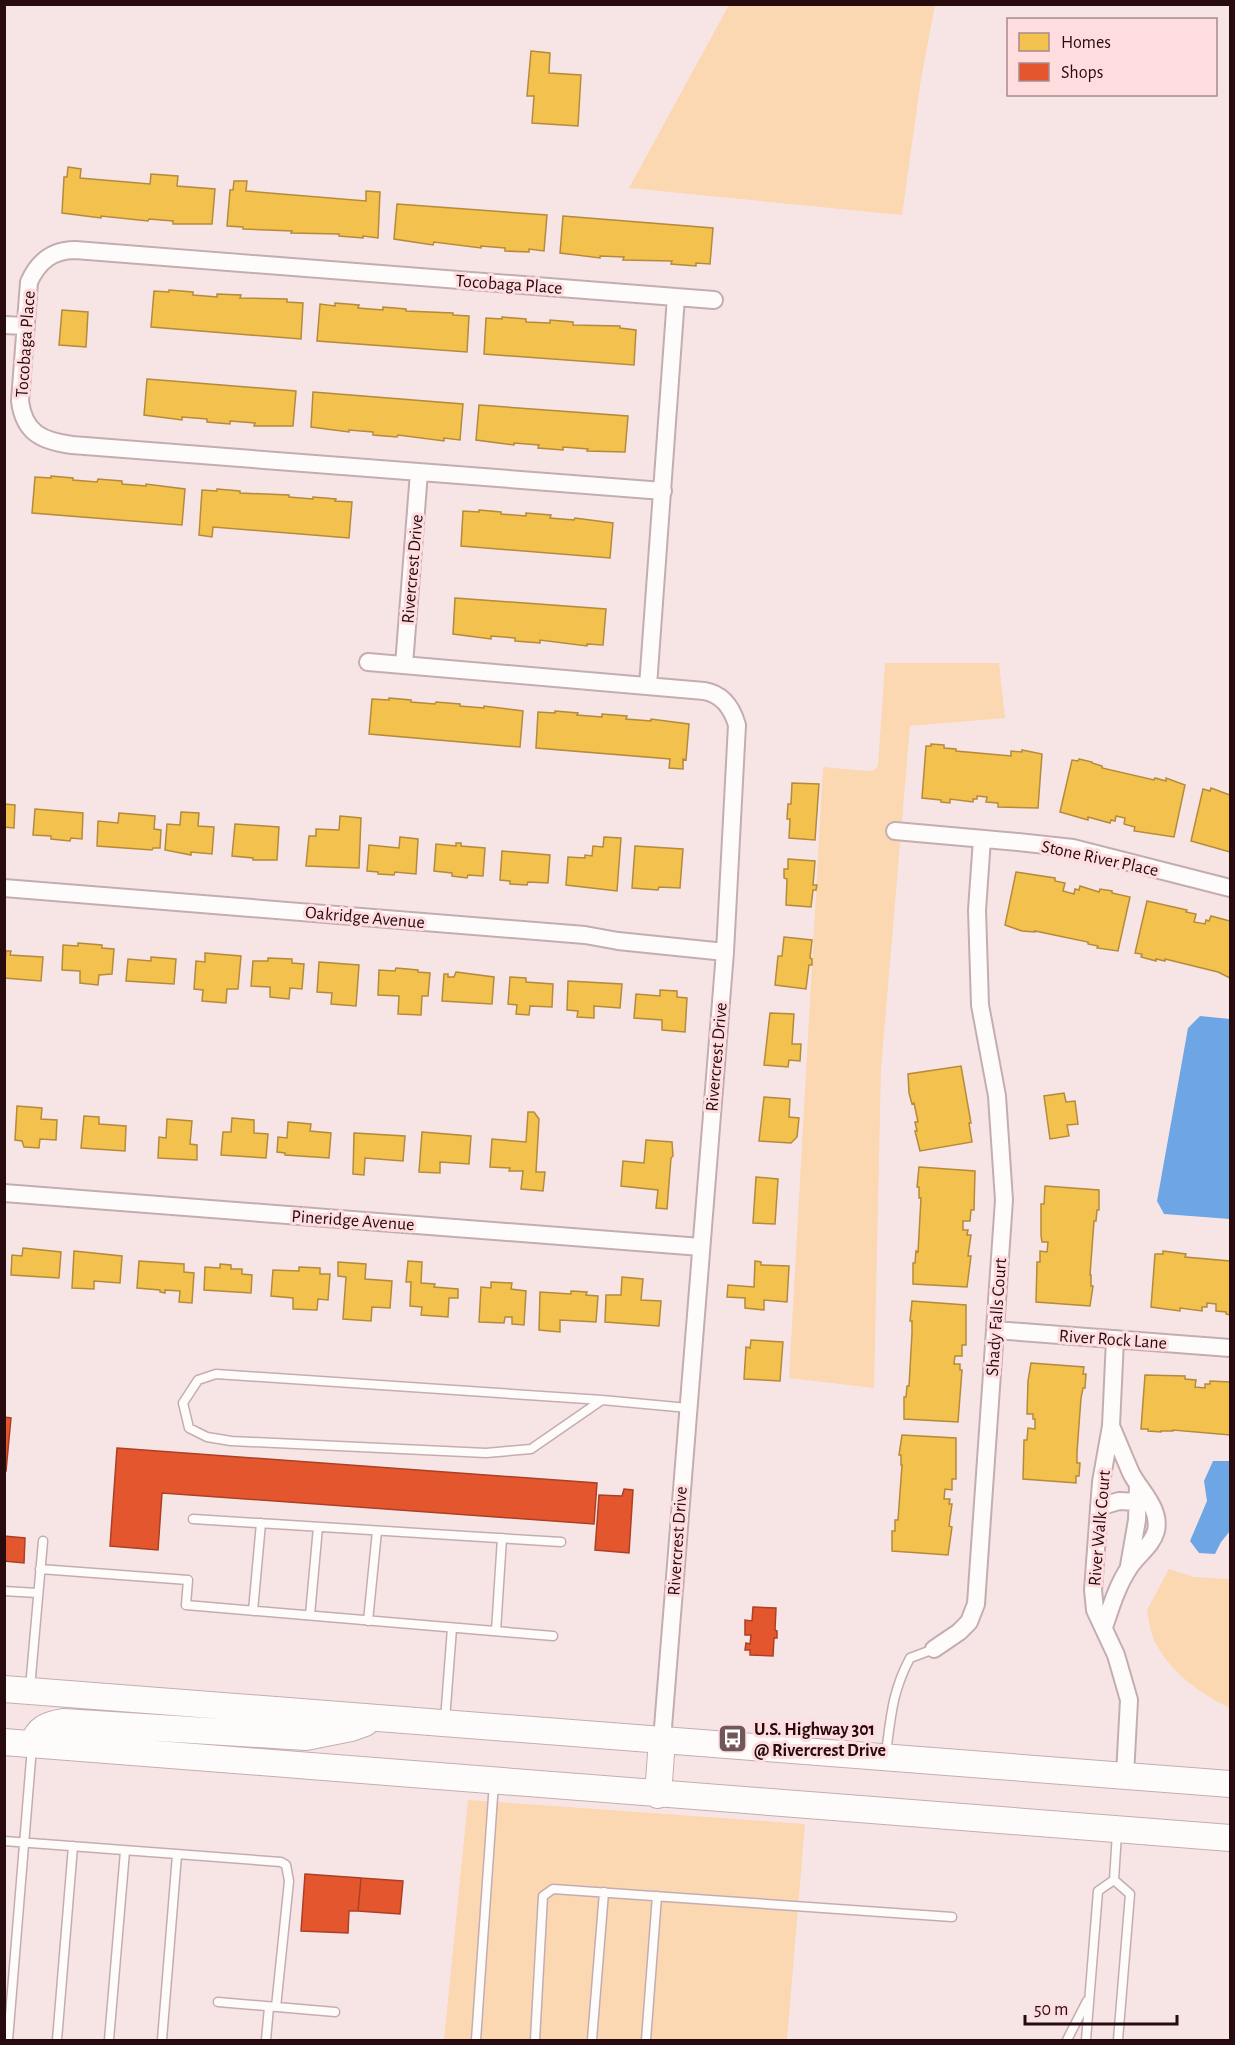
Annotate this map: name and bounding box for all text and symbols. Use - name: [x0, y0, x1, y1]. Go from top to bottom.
- legend: [1007, 18, 1217, 96]
- text: Homes: [1061, 34, 1111, 52]
- text: Shops: [1061, 64, 1103, 82]
- street label: Tocobaga Place: [455, 272, 563, 298]
- street label: Tocobaga Place: [13, 290, 39, 398]
- street label: Rivercrest Drive: [399, 514, 427, 624]
- street label: Stone River Place: [1040, 838, 1160, 880]
- street label: Oakridge Avenue: [304, 904, 425, 932]
- street label: Rivercrest Drive: [703, 1002, 731, 1112]
- street label: Pineridge Avenue: [291, 1208, 415, 1234]
- street label: Shady Falls Court: [984, 1257, 1010, 1377]
- street label: River Rock Lane: [1058, 1327, 1168, 1353]
- street label: River Walk Court: [1086, 1469, 1114, 1587]
- street label: Rivercrest Drive: [665, 1486, 691, 1596]
- place label: U.S. Highway 301 @ Rivercrest Drive: [754, 1721, 886, 1760]
- bus stop icon: U.S. Highway 301 @ Rivercrest Drive: [717, 1723, 749, 1755]
- scale bar: [1025, 1988, 1176, 2026]
- text: 50 m: [1034, 2001, 1068, 2019]

